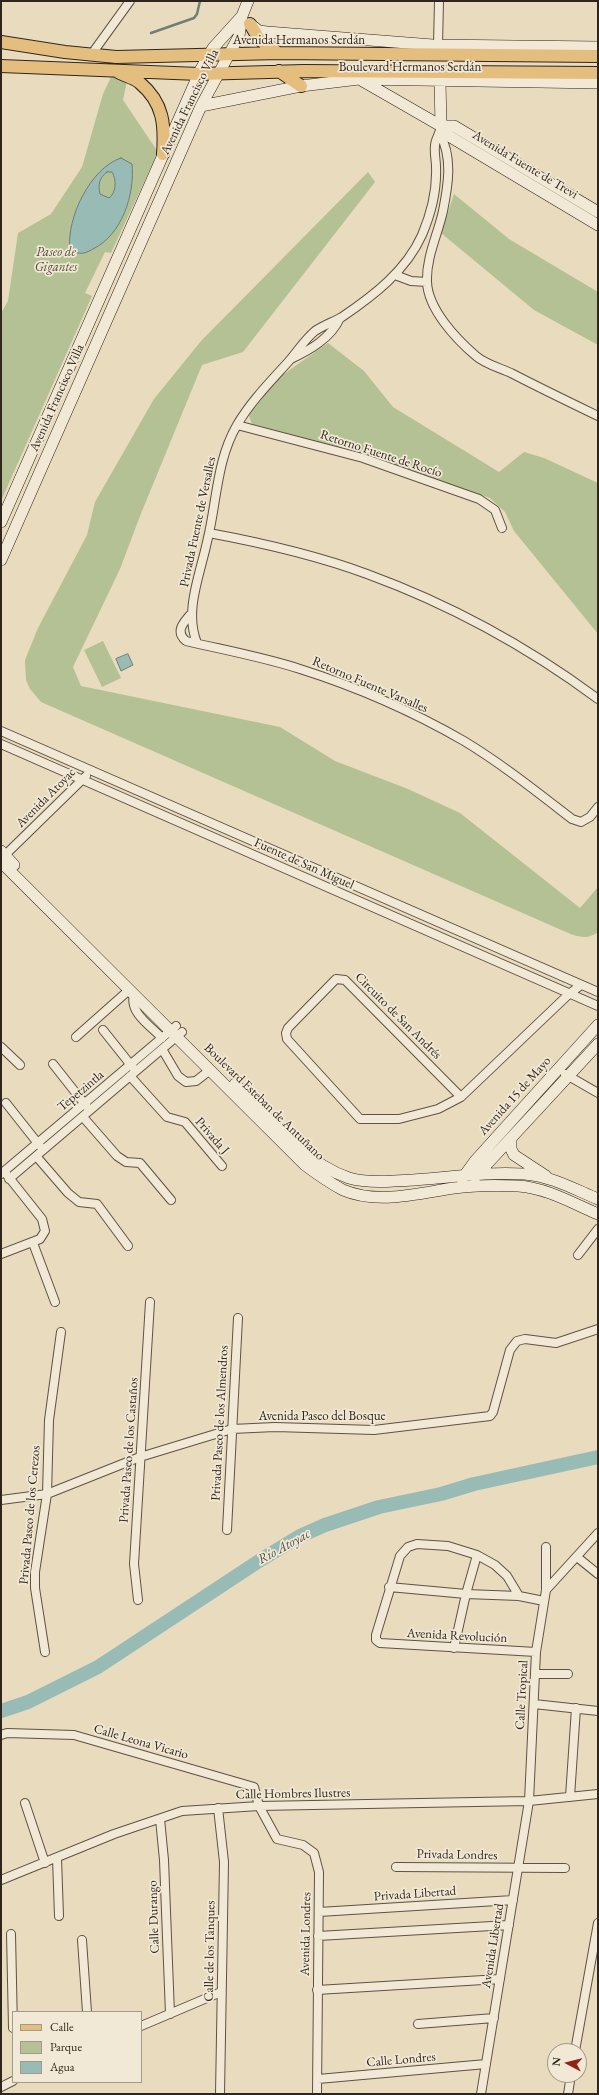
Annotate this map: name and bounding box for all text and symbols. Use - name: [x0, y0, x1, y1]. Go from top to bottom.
- street label: Avenida Hermanos Serdán: [233, 32, 365, 48]
- street label: Avenida Francisco Villa: [158, 47, 222, 157]
- street label: Boulevard Hermanos Serdán: [339, 59, 481, 75]
- street label: Avenida Fuente de Trevi: [470, 127, 580, 203]
- park label: Paseo de Gigantes: [35, 244, 77, 275]
- street label: Avenida Francisco Villa: [26, 342, 88, 454]
- street label: Retorno Fuente de Rocío: [318, 427, 444, 481]
- street label: Privada Fuente de Versalles: [177, 455, 219, 589]
- street label: Retorno Fuente Varsalles: [310, 654, 430, 716]
- street label: Avenida Atoyac: [13, 765, 79, 831]
- street label: Fuente de San Miguel: [252, 835, 356, 893]
- street label: Circuito de San Andrés: [351, 969, 445, 1063]
- street label: Boulevard Esteban de Antuñano: [201, 1040, 327, 1164]
- street label: Avenida 15 de Mayo: [476, 1053, 554, 1139]
- street label: Tepetzintla: [55, 1067, 107, 1115]
- street label: Privada J: [192, 1114, 232, 1158]
- street label: Privada Paseo de los Almendros: [208, 1345, 232, 1501]
- street label: Privada Paseo de los Castaños: [116, 1377, 142, 1523]
- street label: Avenida Paseo del Bosque: [258, 1408, 386, 1424]
- street label: Privada Paseo de los Cerezos: [16, 1445, 44, 1585]
- water label: Río Atoyac: [255, 1526, 313, 1568]
- street label: Avenida Revolución: [406, 1626, 508, 1646]
- street label: Calle Tropical: [512, 1660, 532, 1730]
- street label: Calle Leona Vicario: [92, 1721, 190, 1763]
- street label: Calle Hombres Ilustres: [236, 1785, 350, 1803]
- street label: Privada Londres: [416, 1846, 498, 1864]
- street label: Calle Durango: [145, 1880, 163, 1954]
- street label: Privada Libertad: [373, 1883, 457, 1905]
- street label: Avenida Londres: [297, 1892, 315, 1976]
- street label: Calle de los Tanques: [201, 1900, 219, 2002]
- street label: Avenida Libertad: [479, 1902, 507, 1990]
- legend: [12, 2011, 142, 2083]
- text: Calle: [50, 2019, 74, 2035]
- text: Parque: [50, 2039, 82, 2055]
- north arrow: [547, 2043, 587, 2083]
- street label: Calle Londres: [366, 2049, 436, 2071]
- text: N: [549, 2056, 564, 2067]
- text: Agua: [50, 2059, 75, 2075]

